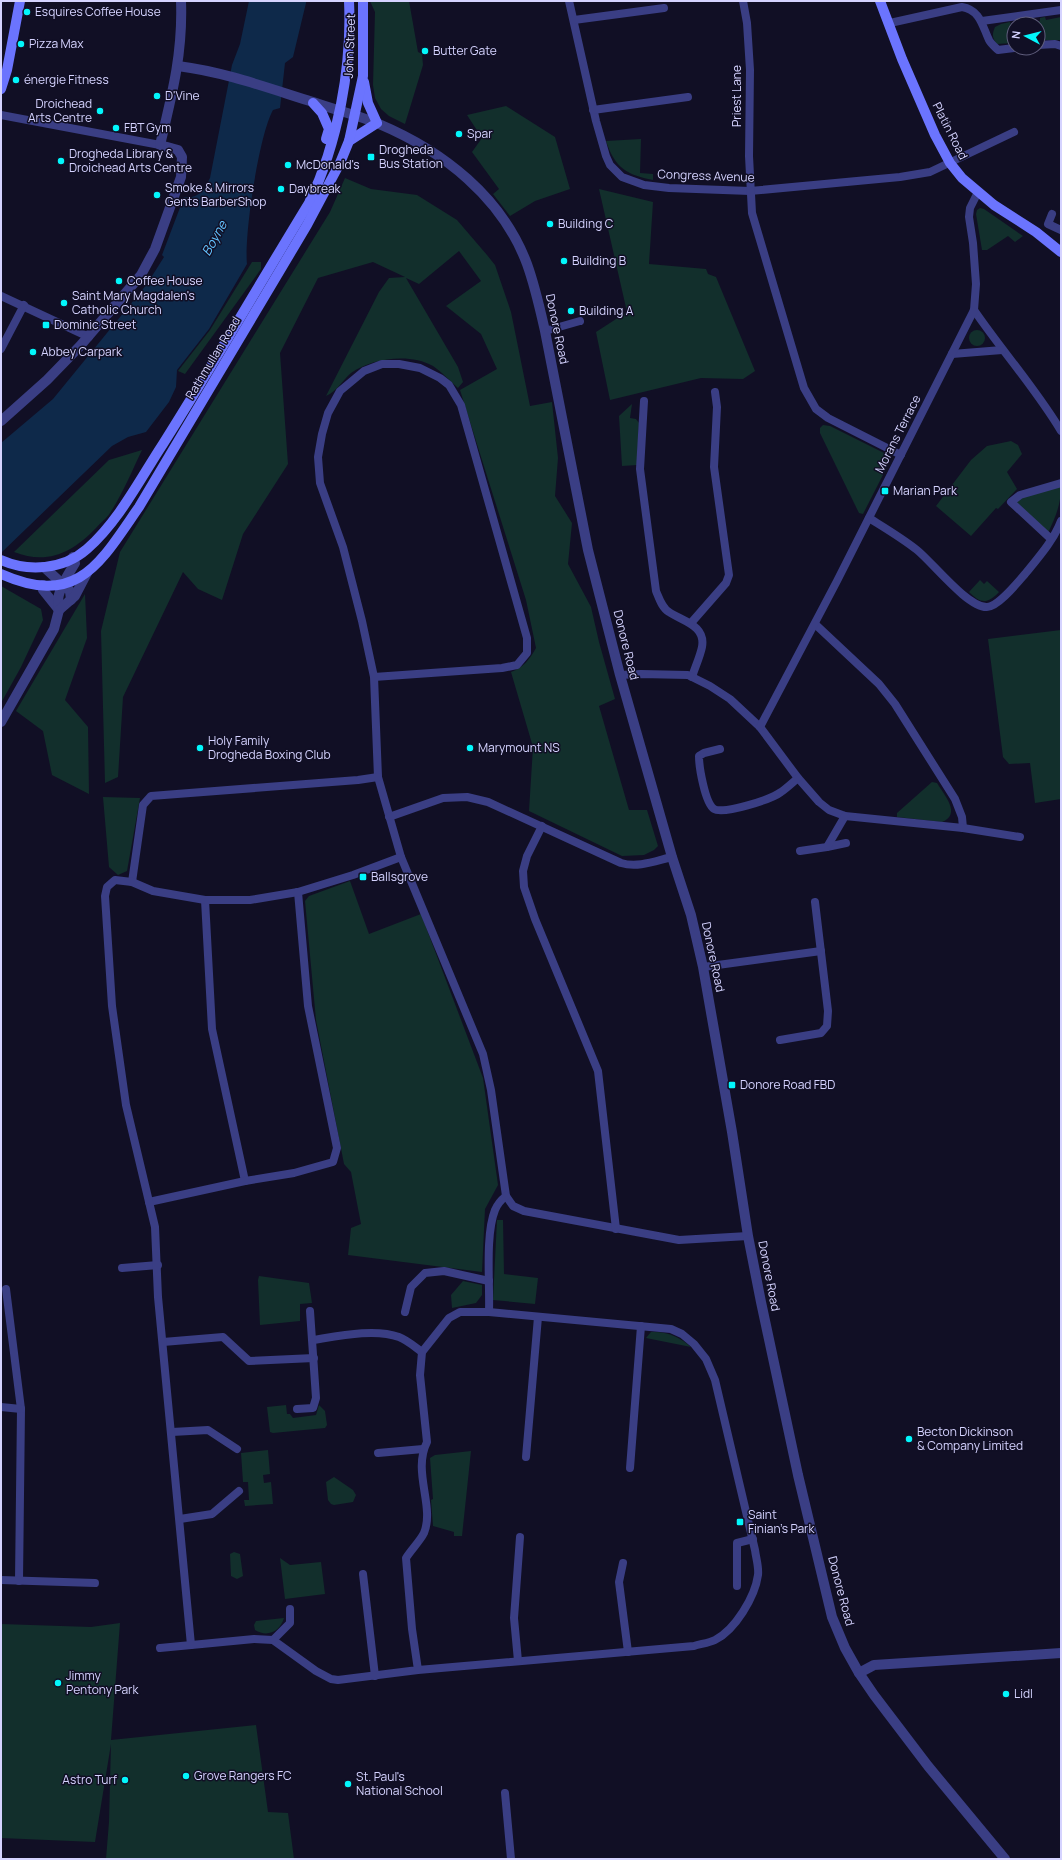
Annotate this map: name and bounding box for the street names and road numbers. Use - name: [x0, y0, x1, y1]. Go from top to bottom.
- street label: John Street: [340, 13, 359, 79]
- street label: Priest Lane: [728, 65, 745, 127]
- street label: Platin Road: [929, 99, 972, 162]
- street label: Congress Avenue: [657, 165, 755, 186]
- street label: Donore Road: [542, 292, 573, 366]
- street label: Rathmullan Road: [181, 313, 244, 402]
- street label: Morans Terrace: [871, 392, 925, 476]
- street label: Donore Road: [610, 608, 643, 682]
- street label: Donore Road: [698, 920, 729, 994]
- street label: Donore Road: [754, 1239, 785, 1313]
- street label: Donore Road: [824, 1554, 859, 1628]

